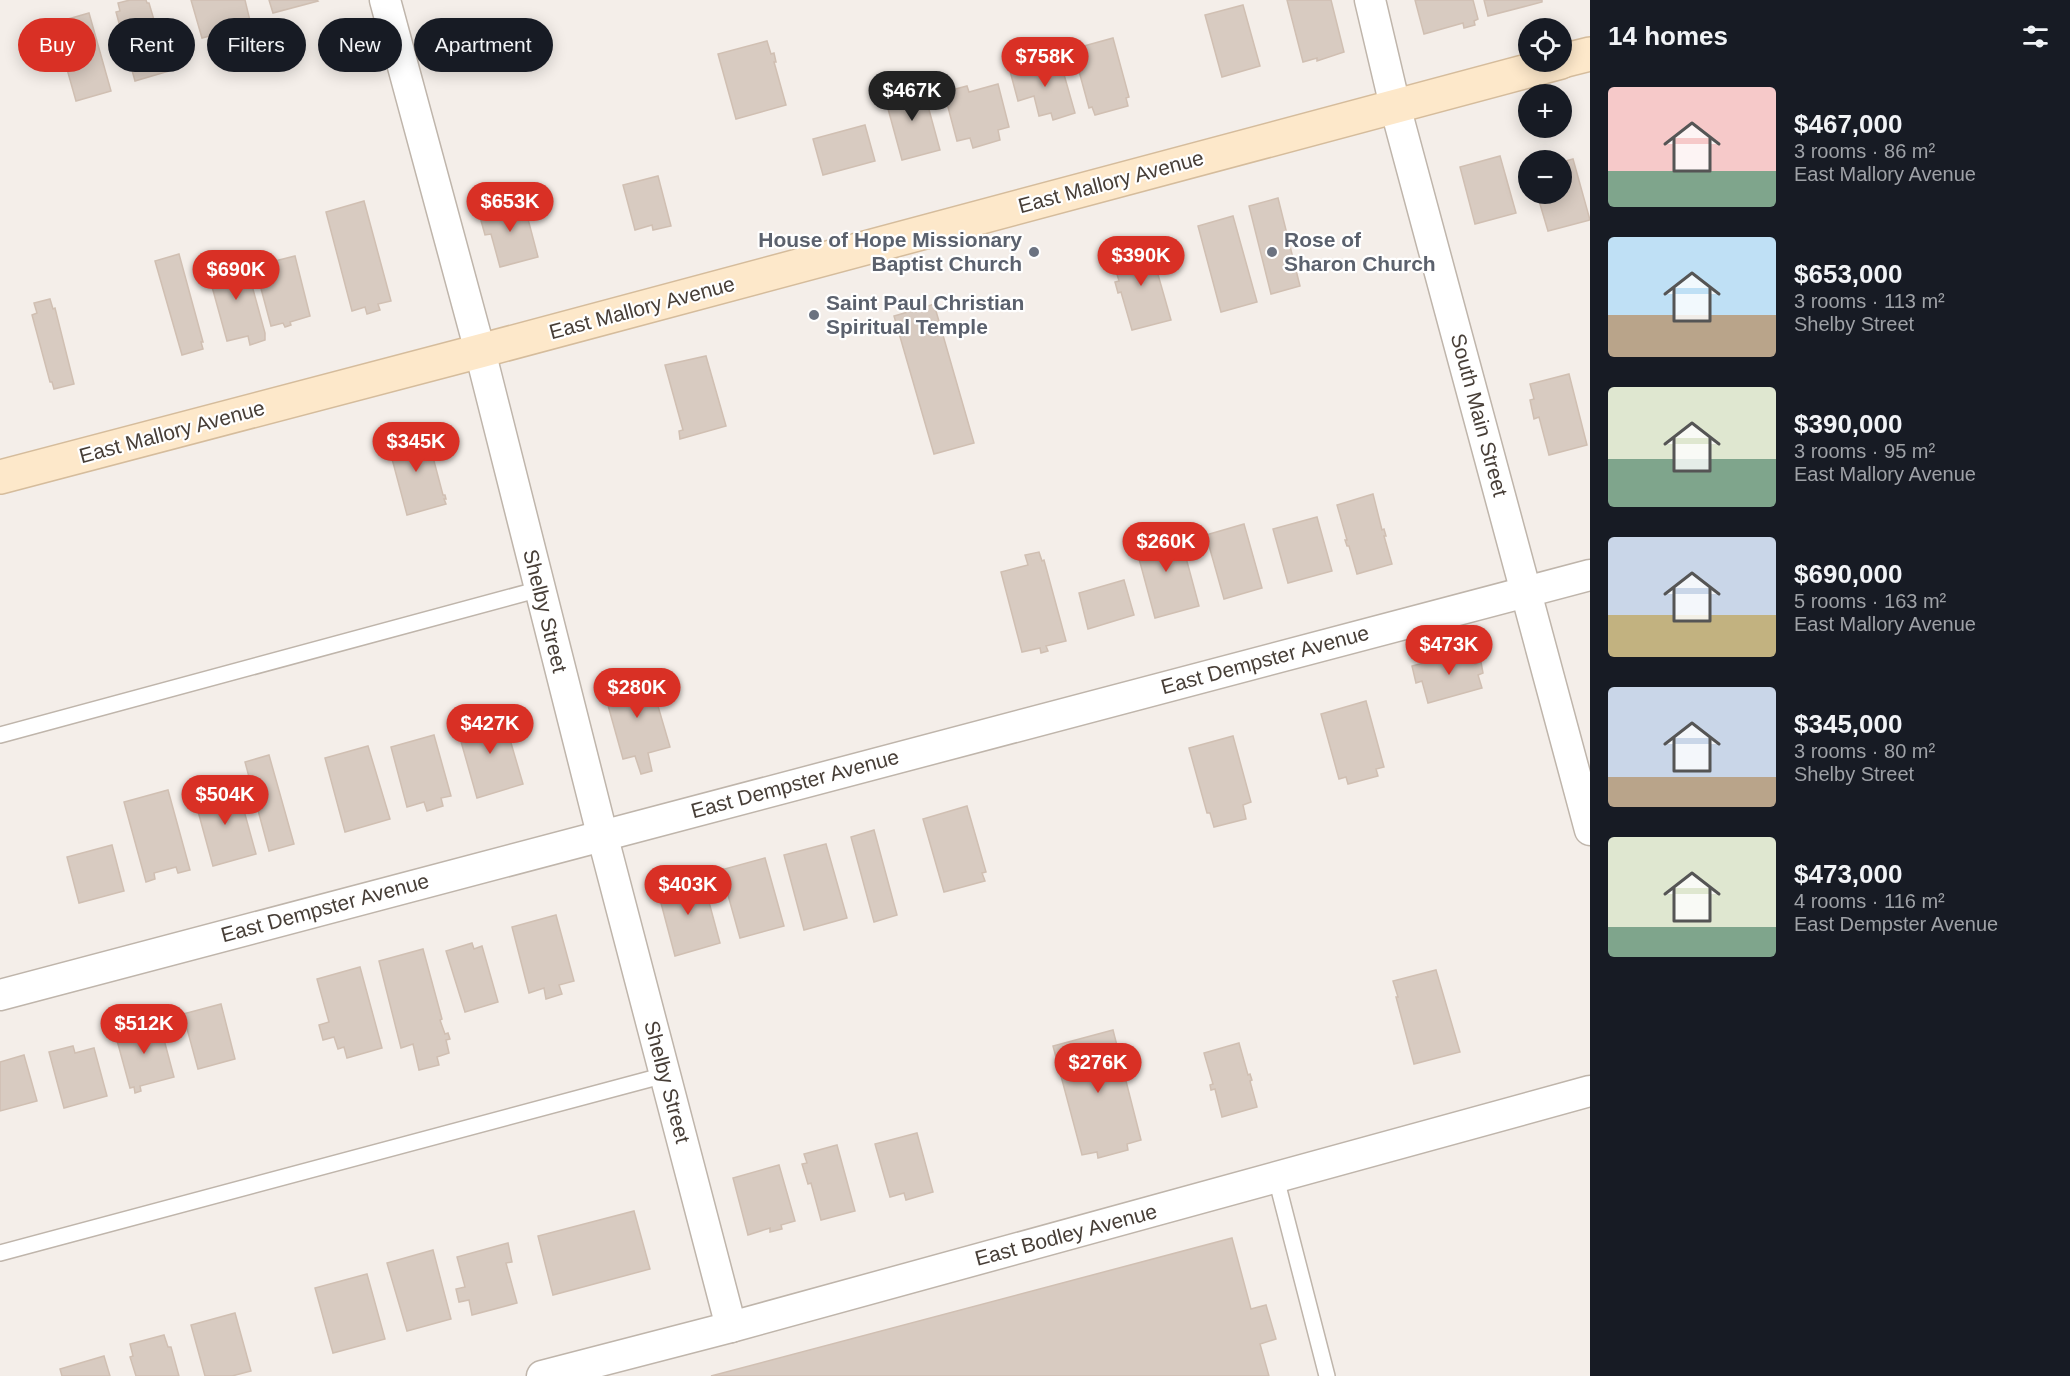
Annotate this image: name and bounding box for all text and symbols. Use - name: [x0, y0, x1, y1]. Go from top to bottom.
- chip: Buy: [18, 18, 96, 72]
- chip: Rent: [108, 18, 195, 72]
- chip: Filters: [207, 18, 306, 72]
- chip: New: [318, 18, 402, 72]
- chip: Apartment: [414, 18, 553, 72]
- map controls: [1518, 18, 1572, 204]
- button: locate: [1518, 18, 1572, 72]
- icon: filters: [2019, 20, 2052, 53]
- text: 14 homes: [1608, 21, 1728, 51]
- pin: $758K: [1003, 37, 1087, 88]
- text: $758K: [1016, 45, 1074, 67]
- pin: $467K: [870, 71, 954, 122]
- text: $467K: [883, 79, 941, 101]
- button: +: [1518, 84, 1572, 138]
- text: $467,000: [1794, 109, 1902, 139]
- icon: home: [1656, 111, 1728, 183]
- text: 3 rooms · 86 m²: [1794, 140, 1935, 162]
- street label: East Mallory Avenue: [1016, 146, 1206, 217]
- button: −: [1518, 150, 1572, 204]
- text: East Mallory Avenue: [1794, 163, 1976, 185]
- pin: $653K: [468, 182, 552, 233]
- text: $653K: [481, 190, 539, 212]
- place label: House of Hope Missionary Baptist Church: [758, 228, 1022, 275]
- place label: Rose of Sharon Church: [1284, 228, 1436, 275]
- pin: $390K: [1099, 236, 1183, 287]
- text: $390K: [1112, 244, 1170, 266]
- marker: House of Hope Missionary Baptist Church: [1027, 245, 1041, 259]
- marker: Rose of Sharon Church: [1265, 245, 1279, 259]
- pin: $690K: [194, 250, 278, 301]
- text: $690K: [207, 258, 265, 280]
- text: $653,000: [1794, 259, 1902, 289]
- icon: home: [1656, 261, 1728, 333]
- street label: East Mallory Avenue: [547, 272, 737, 343]
- text: 3 rooms · 113 m²: [1794, 290, 1945, 312]
- place label: Saint Paul Christian Spiritual Temple: [826, 291, 1024, 338]
- marker: Saint Paul Christian Spiritual Temple: [807, 308, 821, 322]
- text: Shelby Street: [1794, 313, 1914, 335]
- street label: South Main Street: [1447, 331, 1512, 499]
- street label: East Mallory Avenue: [77, 396, 267, 467]
- text: $390,000: [1794, 409, 1902, 439]
- icon: home: [1656, 411, 1728, 483]
- pin: $345K: [374, 422, 458, 473]
- text: $345K: [387, 430, 445, 452]
- text: 3 rooms · 95 m²: [1794, 440, 1935, 462]
- text: East Mallory Avenue: [1794, 463, 1976, 485]
- pin: $260K: [1124, 522, 1208, 573]
- text: $260K: [1137, 530, 1195, 552]
- street label: Shelby Street: [519, 547, 572, 675]
- text: $690,000: [1794, 559, 1902, 589]
- icon: home: [1656, 561, 1728, 633]
- text: 5 rooms · 163 m²: [1794, 590, 1946, 612]
- text: East Mallory Avenue: [1794, 613, 1976, 635]
- street label: East Dempster Avenue: [1158, 621, 1371, 698]
- pin: $473K: [1407, 625, 1491, 676]
- text: $473K: [1420, 633, 1478, 655]
- pin: $280K: [595, 668, 679, 719]
- text: $280K: [608, 676, 666, 698]
- pin: $427K: [448, 704, 532, 755]
- text: $345,000: [1794, 709, 1902, 739]
- icon: home: [1656, 711, 1728, 783]
- text: $427K: [461, 712, 519, 734]
- text: 3 rooms · 80 m²: [1794, 740, 1935, 762]
- street label: East Dempster Avenue: [688, 745, 901, 822]
- text: Shelby Street: [1794, 763, 1914, 785]
- pin: $504K: [183, 775, 267, 826]
- text: $504K: [196, 783, 254, 805]
- text: $473,000: [1794, 859, 1902, 889]
- icon: home: [1656, 861, 1728, 933]
- pin: $403K: [646, 865, 730, 916]
- street label: East Dempster Avenue: [218, 869, 431, 946]
- text: $403K: [659, 873, 717, 895]
- text: 4 rooms · 116 m²: [1794, 890, 1945, 912]
- text: East Dempster Avenue: [1794, 913, 1998, 935]
- pin: $512K: [102, 1004, 186, 1055]
- text: $512K: [115, 1012, 173, 1034]
- street label: Shelby Street: [640, 1018, 695, 1146]
- pin: $276K: [1056, 1043, 1140, 1094]
- text: $276K: [1069, 1051, 1127, 1073]
- street label: East Bodley Avenue: [972, 1199, 1159, 1270]

